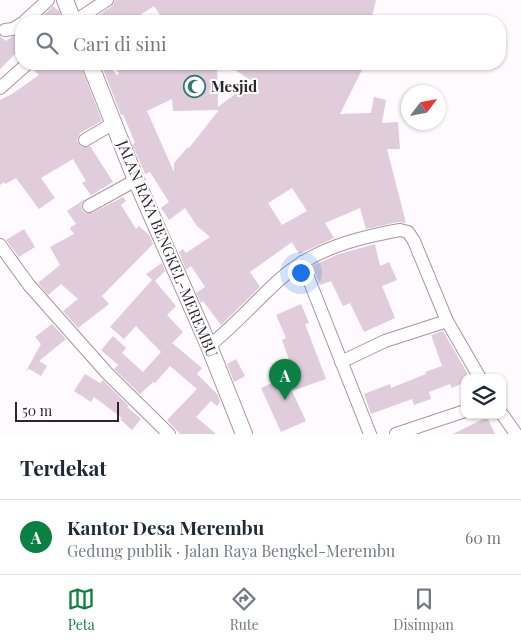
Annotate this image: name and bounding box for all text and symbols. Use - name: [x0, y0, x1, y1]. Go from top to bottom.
- search box: [15, 15, 506, 70]
- icon: search: [33, 29, 61, 57]
- text: Cari di sini: [73, 30, 167, 56]
- mosque icon: Mesjid: [183, 75, 207, 99]
- place label: Mesjid: [211, 76, 257, 96]
- north arrow: [401, 85, 446, 130]
- street label: JALAN RAYA BENGKEL-MEREMBU: [113, 136, 223, 360]
- your location: [288, 260, 314, 286]
- pin: A: [269, 359, 301, 400]
- map controls: [461, 374, 506, 419]
- button: layers: [461, 374, 506, 419]
- scale bar: [15, 399, 119, 422]
- text: 50 m: [22, 401, 52, 420]
- text: Terdekat: [20, 453, 107, 481]
- text: Kantor Desa Merembu: [67, 514, 264, 540]
- text: A: [31, 527, 41, 548]
- text: 60 m: [465, 527, 501, 548]
- text: Gedung publik · Jalan Raya Bengkel-Merembu: [67, 540, 395, 561]
- tab: Peta: [67, 585, 95, 634]
- tab: Rute: [230, 585, 259, 634]
- tab: Disimpan: [393, 585, 454, 634]

